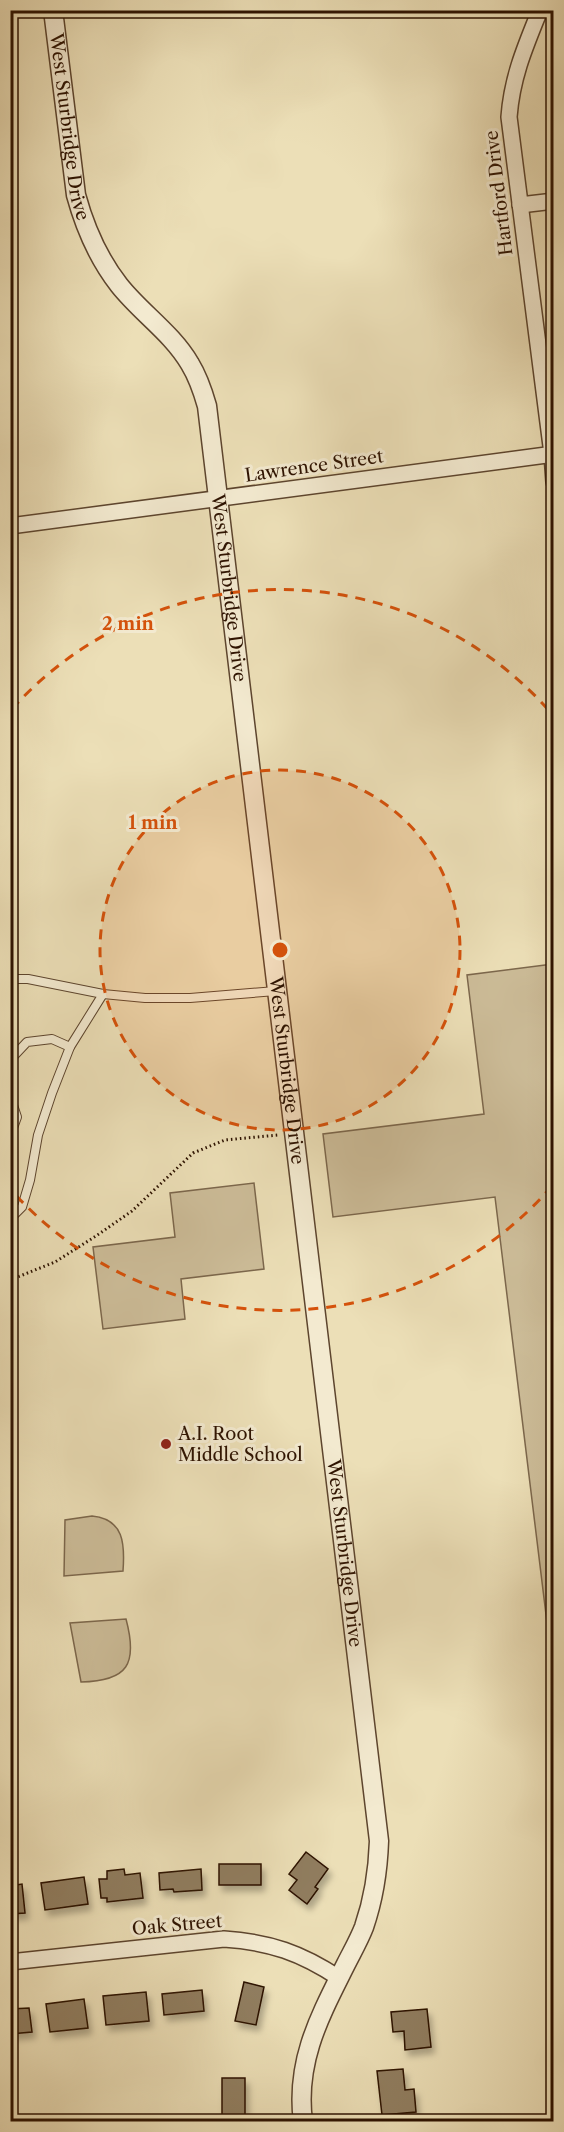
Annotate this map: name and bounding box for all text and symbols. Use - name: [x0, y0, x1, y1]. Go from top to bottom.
- street label: West Sturbridge Drive: [45, 31, 94, 224]
- street label: Hartford Drive: [480, 129, 518, 257]
- street label: Lawrence Street: [243, 445, 385, 487]
- street label: West Sturbridge Drive: [207, 492, 251, 683]
- text: 2 min: [102, 613, 155, 635]
- text: 1 min: [128, 812, 178, 834]
- centre of rings: [270, 940, 290, 960]
- street label: West Sturbridge Drive: [264, 974, 309, 1166]
- place label: A.I. Root Middle School: [177, 1423, 303, 1466]
- marker: A.I. Root Middle School: [159, 1437, 173, 1451]
- street label: West Sturbridge Drive: [322, 1457, 367, 1648]
- street label: Oak Street: [131, 1910, 224, 1940]

